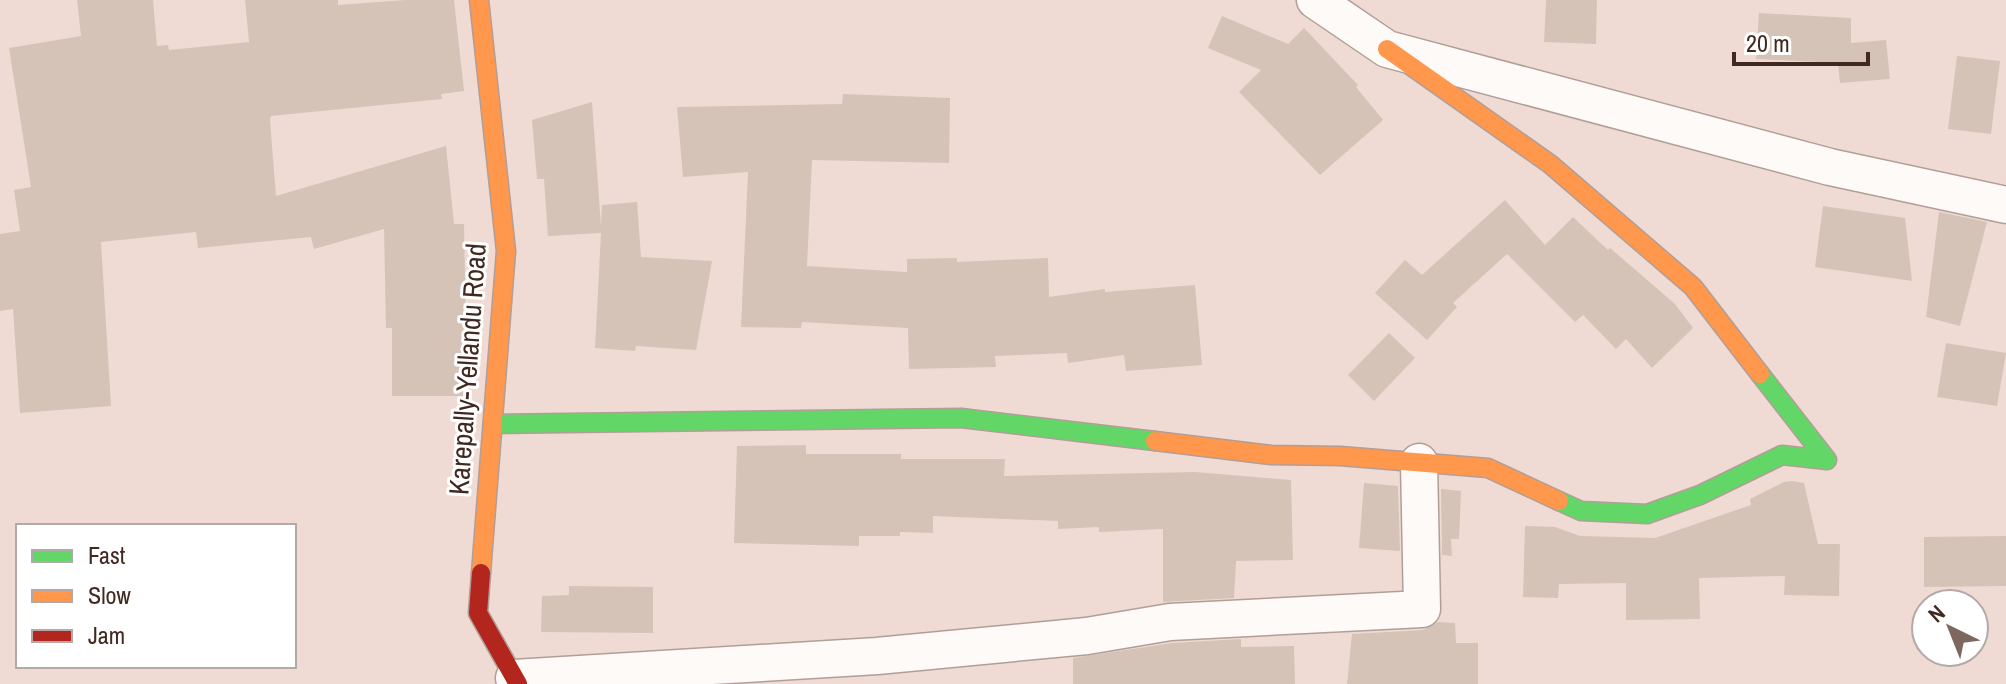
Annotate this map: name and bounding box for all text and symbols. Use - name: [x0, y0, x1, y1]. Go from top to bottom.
- scale bar: [1734, 16, 1868, 66]
- text: 20 m: [1746, 27, 1790, 59]
- street label: Karepally-Yellandu Road: [439, 242, 495, 496]
- legend: [16, 524, 296, 668]
- text: Fast: [88, 539, 126, 571]
- text: Slow: [88, 579, 131, 611]
- north arrow: [1910, 588, 1990, 668]
- text: N: [1921, 598, 1951, 629]
- text: Jam: [88, 619, 125, 651]

